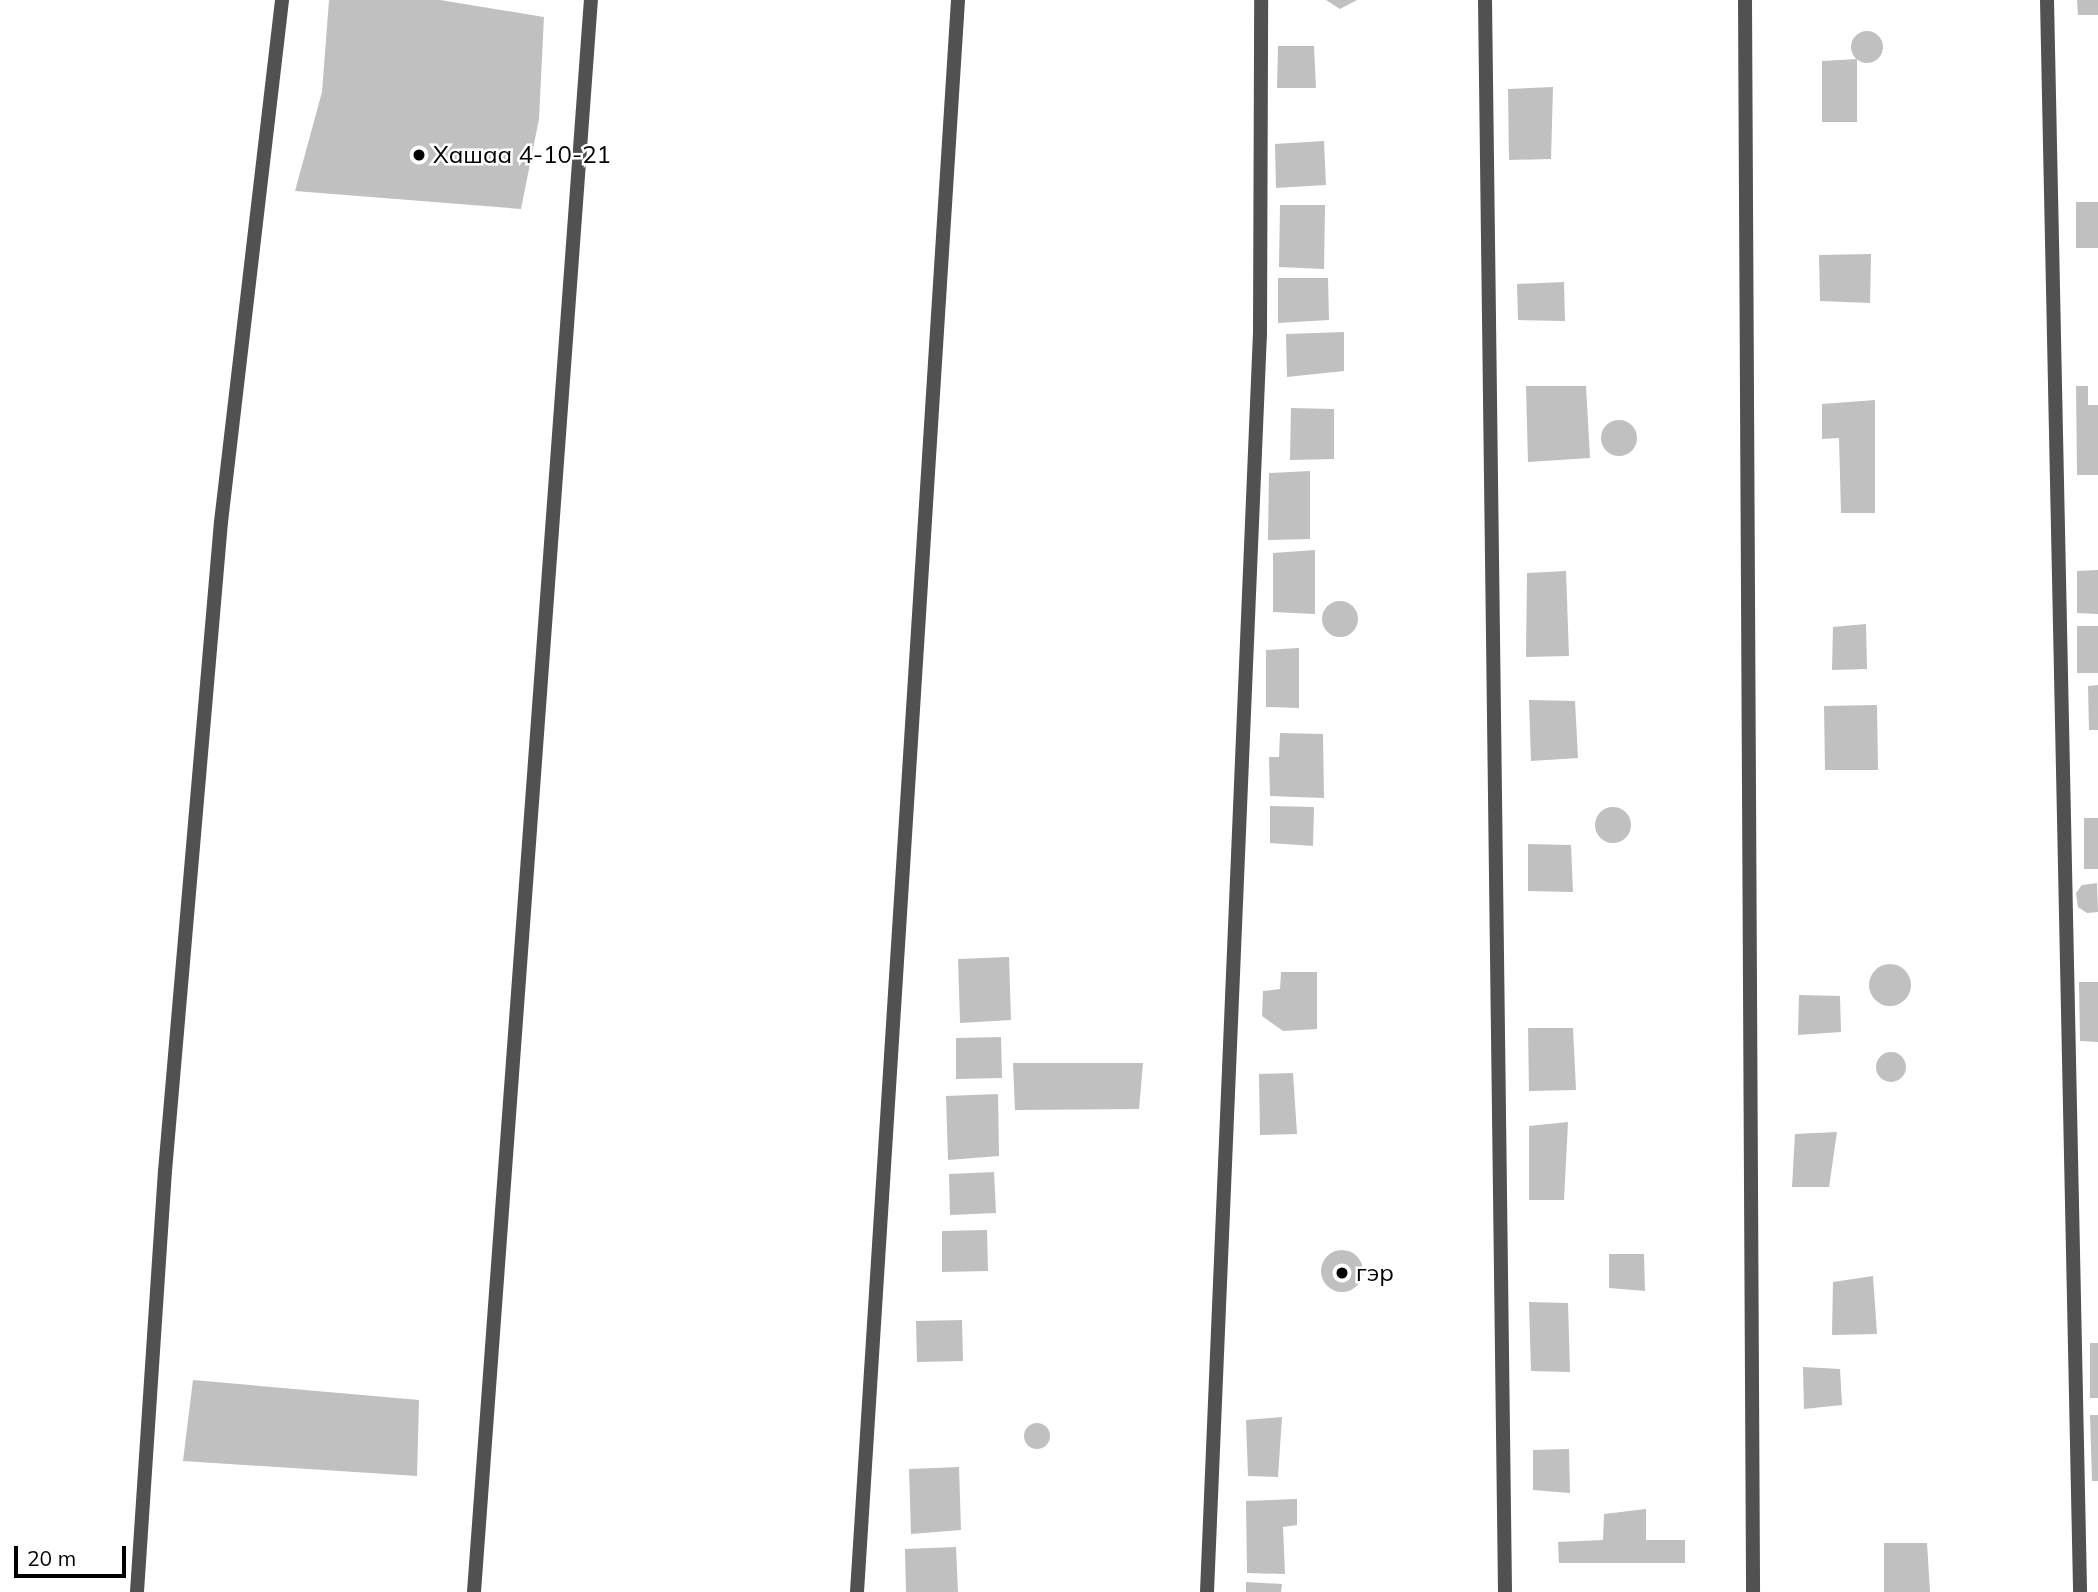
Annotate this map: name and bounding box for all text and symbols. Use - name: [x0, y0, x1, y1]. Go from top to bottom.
- place label: Хашаа 4-10-21: [433, 141, 611, 169]
- marker: Хашаа 4-10-21: [411, 147, 427, 163]
- place label: гэр: [1356, 1259, 1394, 1287]
- marker: гэр: [1334, 1265, 1350, 1281]
- scale bar: [18, 1532, 130, 1576]
- text: 20 m: [27, 1545, 76, 1571]

